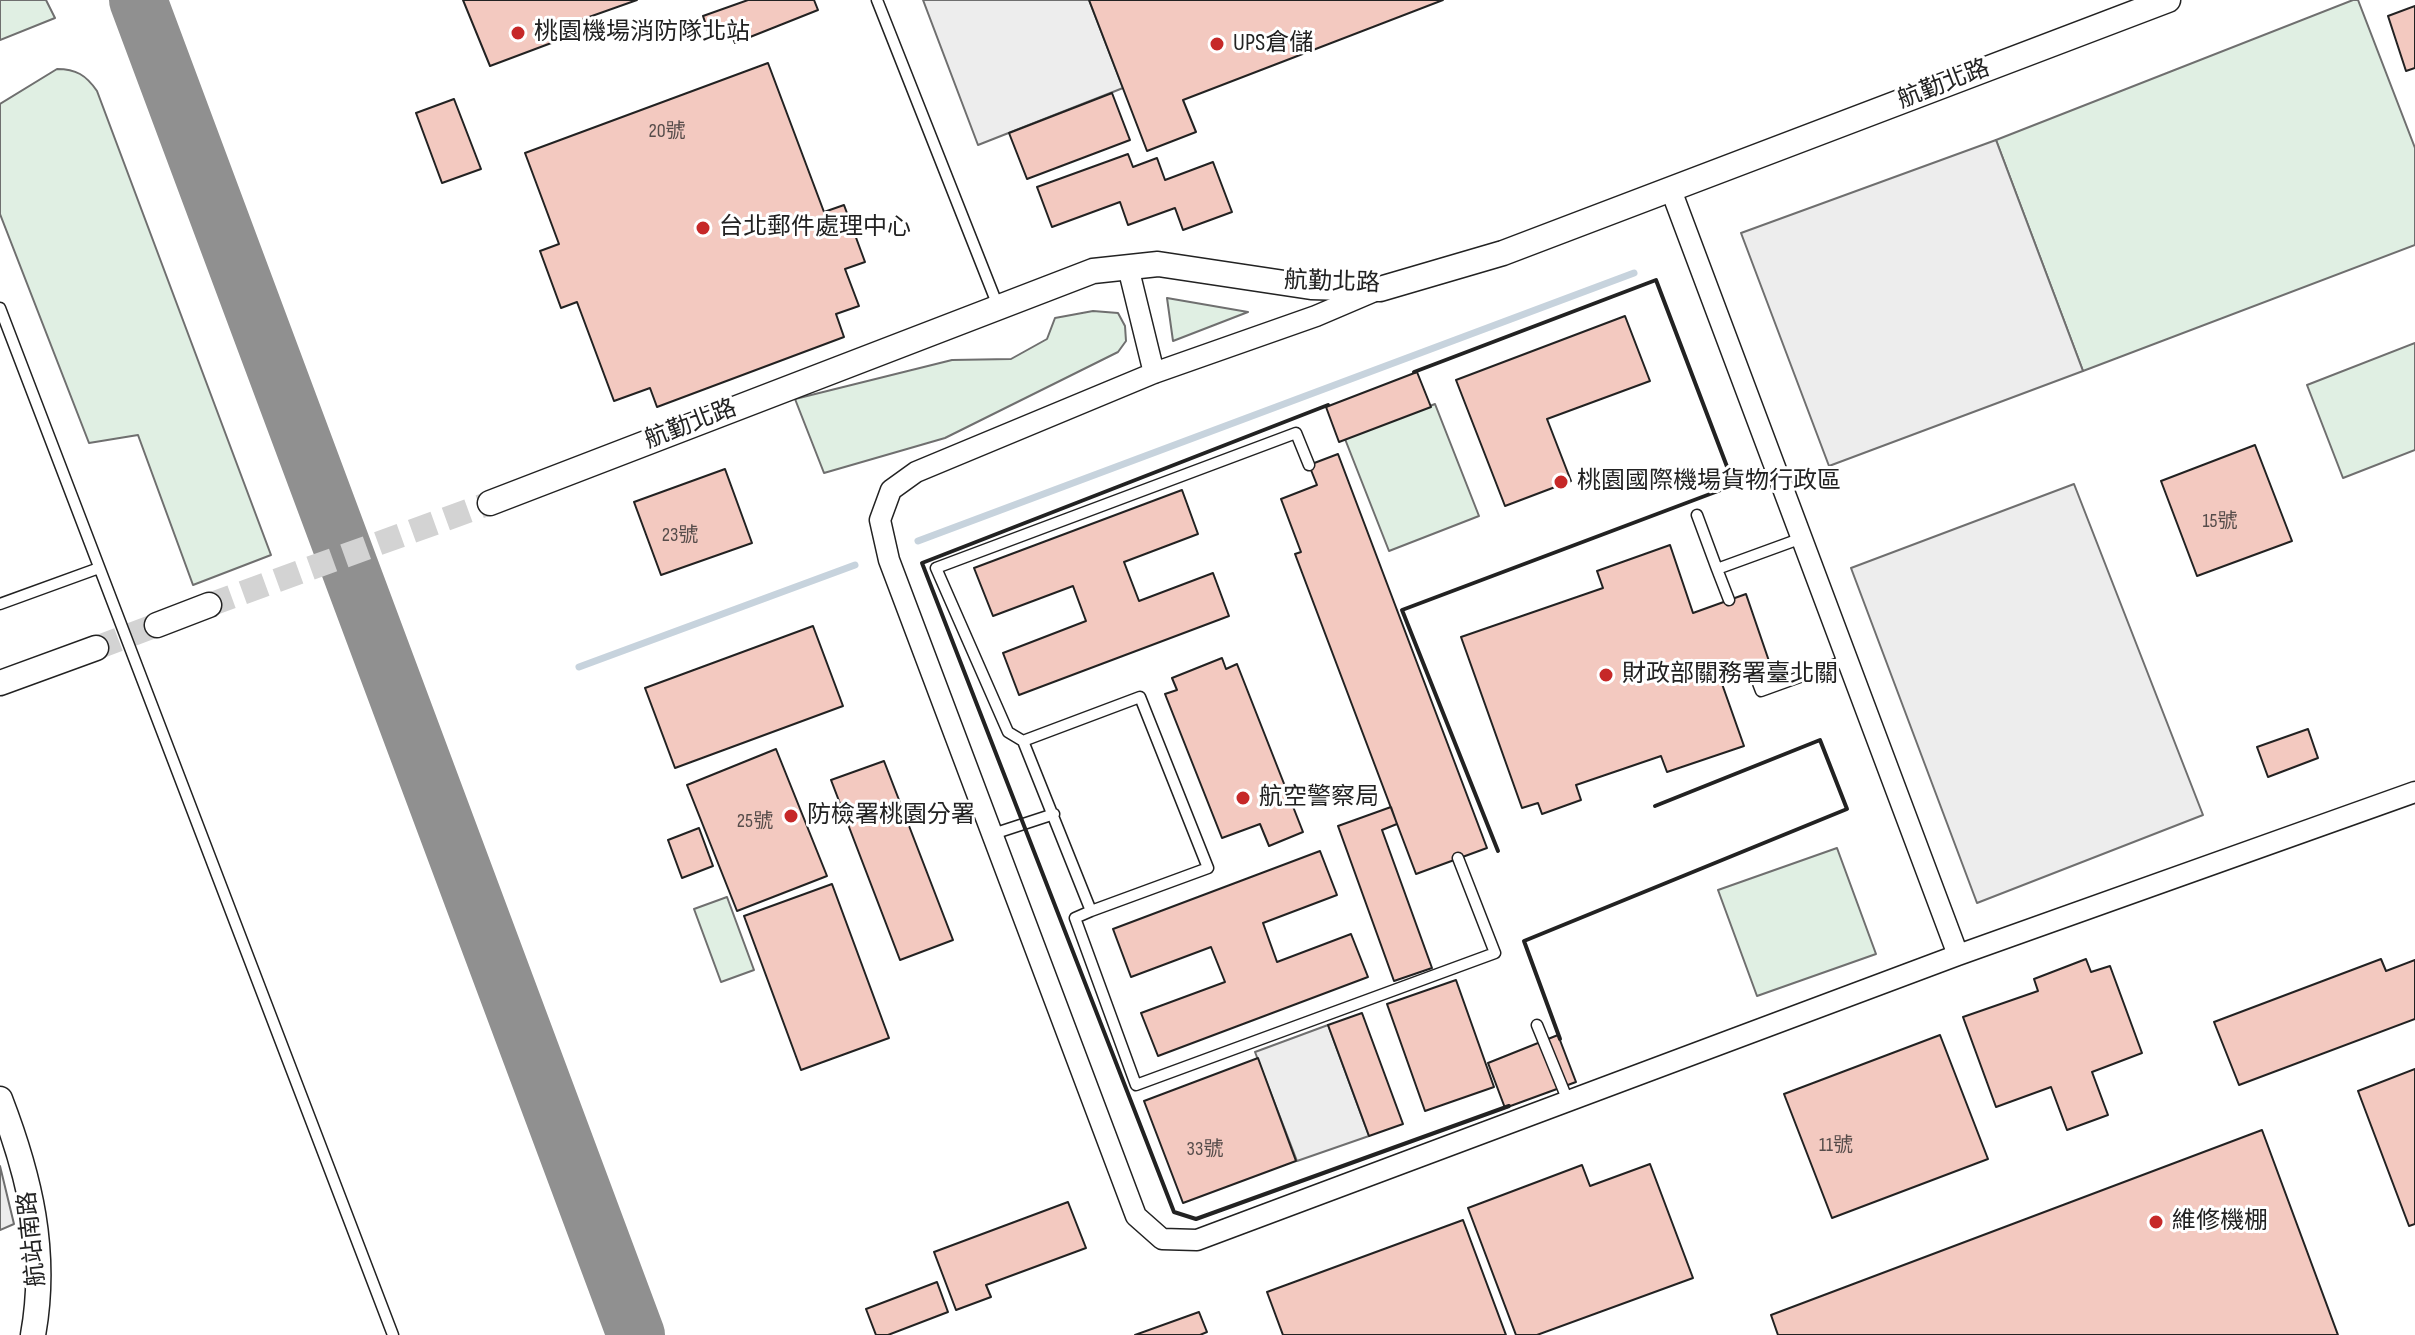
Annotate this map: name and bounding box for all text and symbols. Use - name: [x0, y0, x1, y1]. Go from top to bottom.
- place label: 桃園機場消防隊北站: [534, 19, 750, 47]
- marker: 桃園機場消防隊北站: [509, 24, 527, 42]
- place label: UPS倉儲: [1233, 30, 1313, 58]
- marker: UPS倉儲: [1208, 35, 1226, 53]
- street label: 航勤北路: [1894, 54, 1994, 116]
- house number: 20號: [648, 120, 686, 144]
- place label: 台北郵件處理中心: [719, 214, 911, 242]
- marker: 台北郵件處理中心: [694, 219, 712, 237]
- street label: 航勤北路: [1284, 267, 1380, 299]
- street label: 航勤北路: [641, 394, 741, 456]
- place label: 桃園國際機場貨物行政區: [1577, 468, 1841, 496]
- marker: 桃園國際機場貨物行政區: [1552, 473, 1570, 491]
- house number: 15號: [2202, 510, 2238, 534]
- house number: 23號: [662, 524, 698, 548]
- place label: 財政部關務署臺北關: [1622, 661, 1838, 689]
- marker: 財政部關務署臺北關: [1597, 666, 1615, 684]
- place label: 航空警察局: [1259, 784, 1379, 812]
- marker: 航空警察局: [1234, 789, 1252, 807]
- place label: 防檢署桃園分署: [807, 802, 975, 830]
- marker: 防檢署桃園分署: [782, 807, 800, 825]
- house number: 25號: [737, 810, 773, 834]
- house number: 11號: [1819, 1134, 1853, 1158]
- house number: 33號: [1187, 1138, 1223, 1162]
- street label: 航站南路: [14, 1190, 52, 1288]
- place label: 維修機棚: [2172, 1208, 2268, 1236]
- marker: 維修機棚: [2147, 1213, 2165, 1231]

